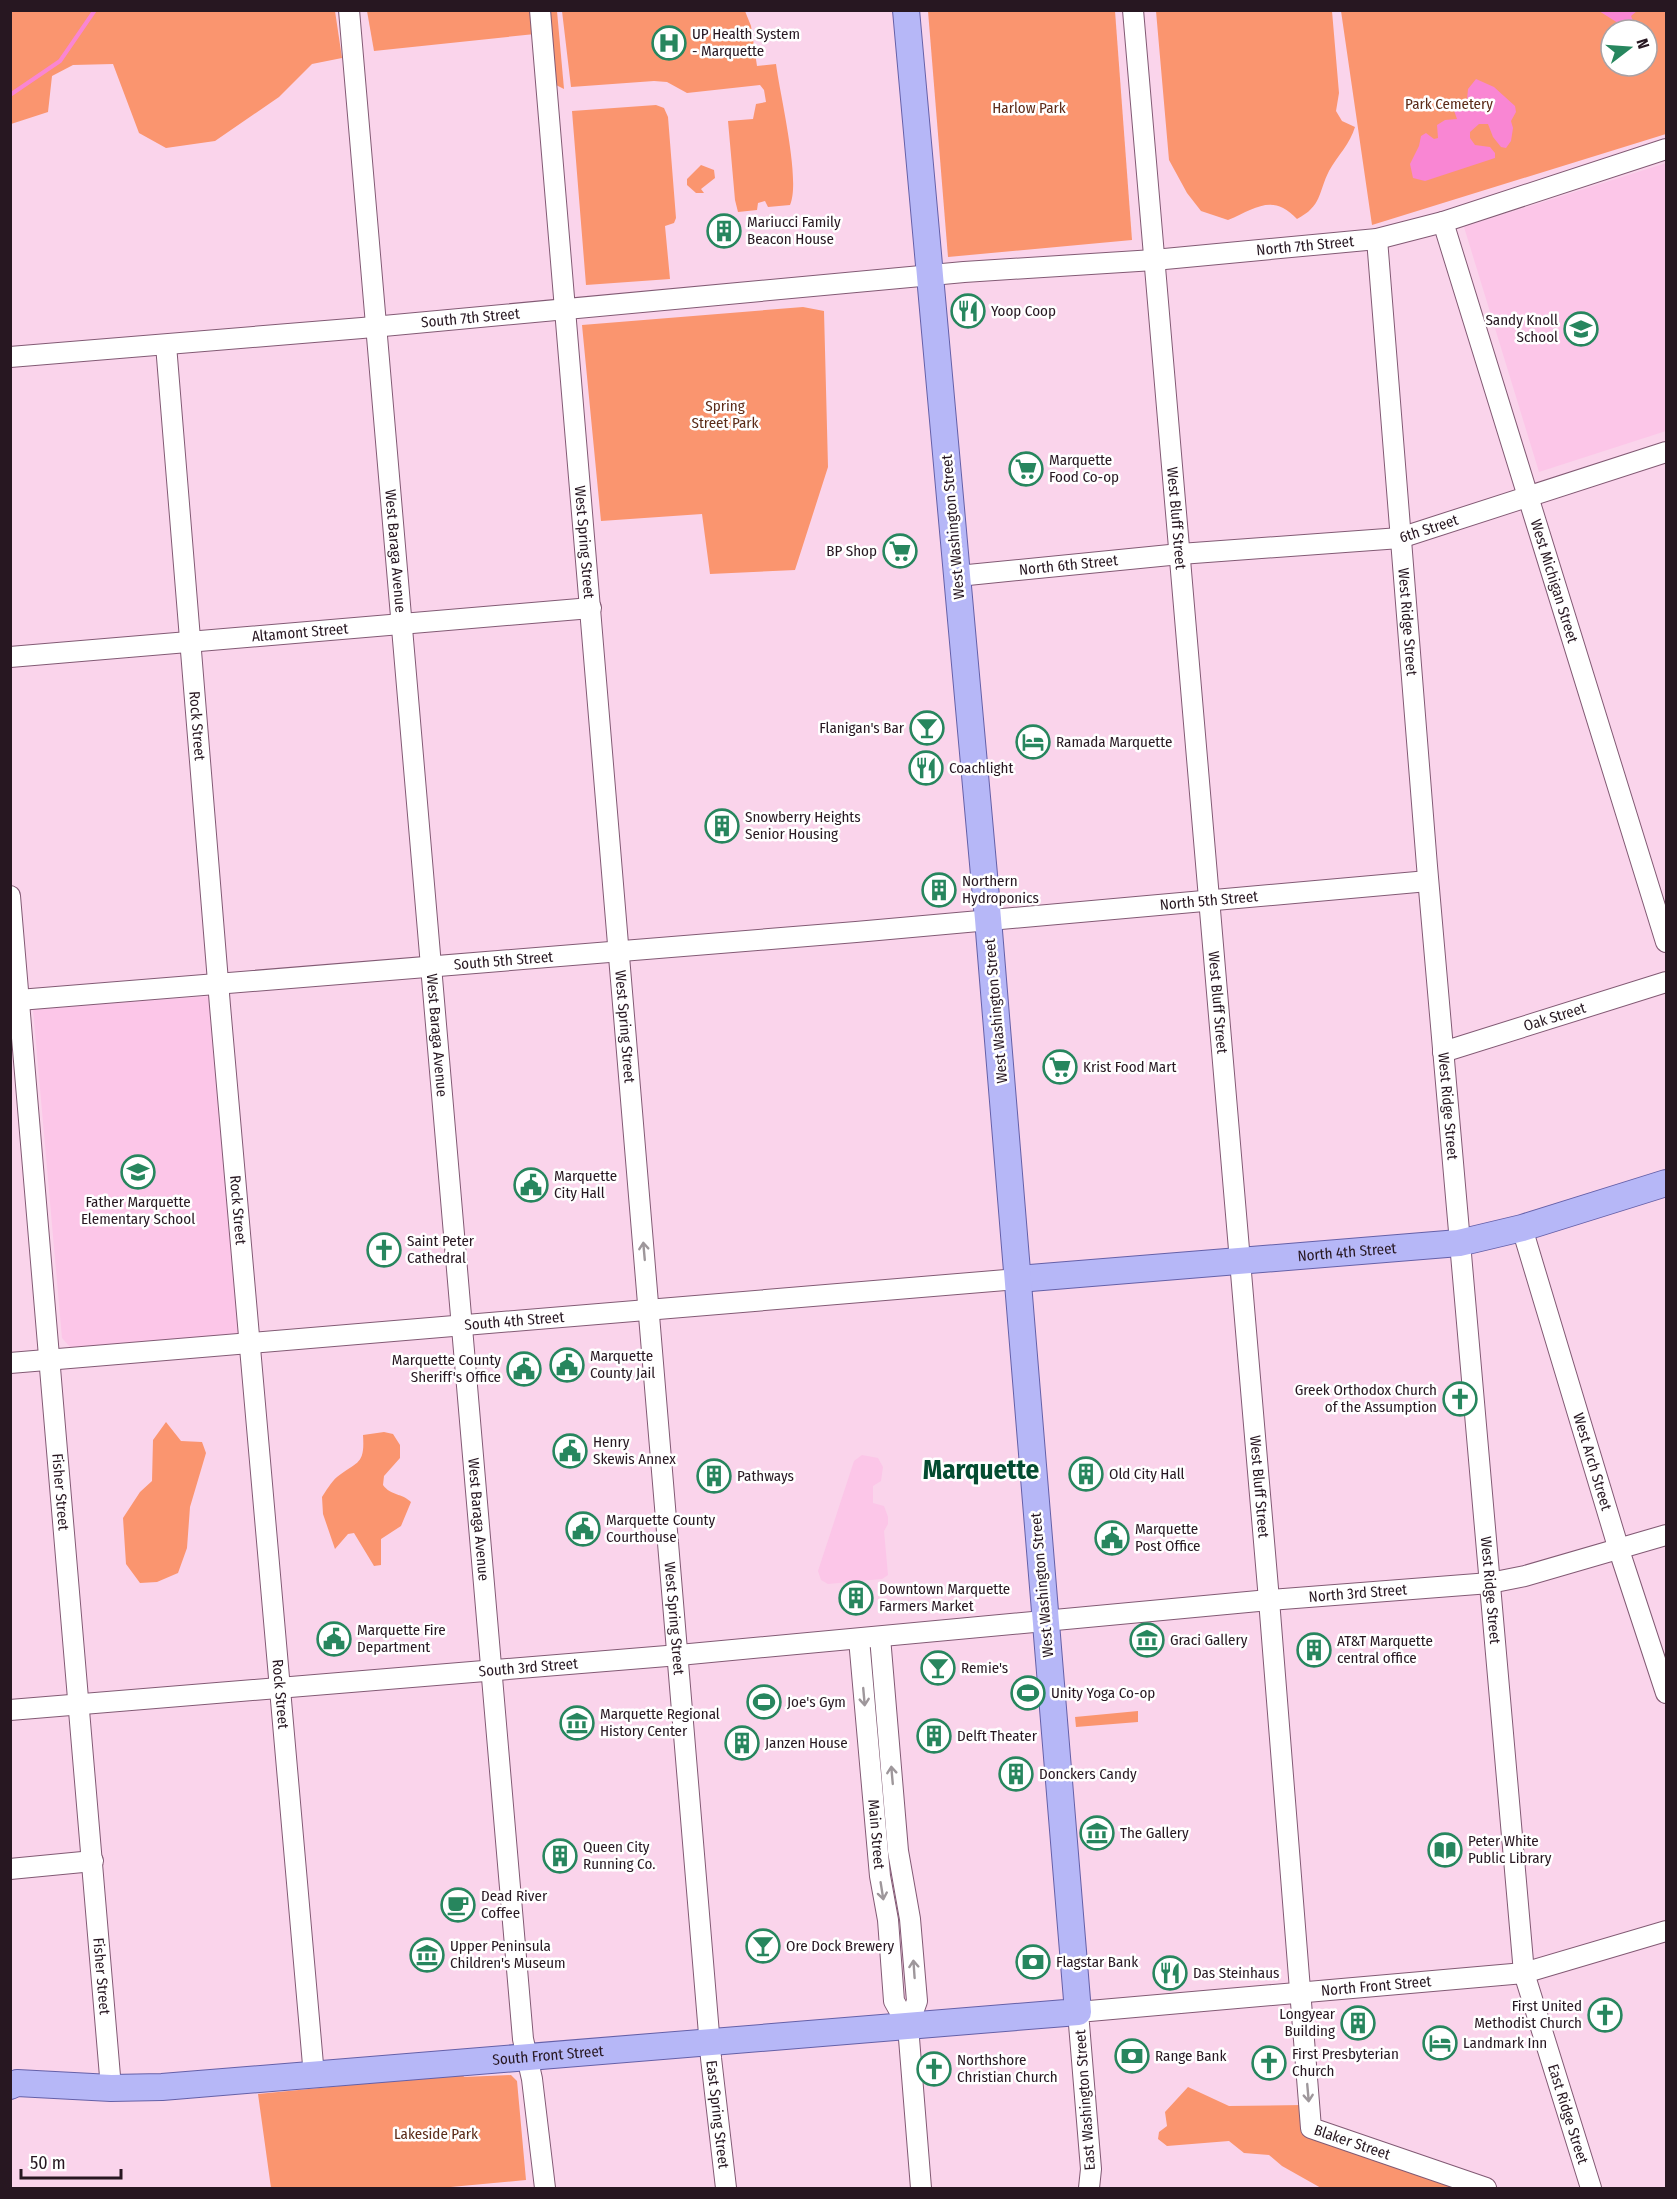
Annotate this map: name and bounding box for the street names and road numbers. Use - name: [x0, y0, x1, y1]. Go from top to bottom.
- street label: North 7th Street: [1256, 232, 1355, 259]
- street label: South 7th Street: [420, 304, 521, 331]
- street label: West Washington Street: [938, 454, 968, 600]
- street label: West Bluff Street: [1163, 466, 1190, 570]
- street label: West Spring Street: [571, 485, 598, 599]
- street label: West Baraga Avenue: [381, 489, 410, 613]
- street label: 6th Street: [1397, 511, 1461, 547]
- street label: West Michigan Street: [1527, 517, 1582, 645]
- street label: North 6th Street: [1018, 551, 1119, 579]
- street label: West Ridge Street: [1394, 567, 1421, 676]
- street label: Altamont Street: [251, 620, 349, 646]
- street label: Rock Street: [185, 690, 209, 761]
- street label: North 5th Street: [1159, 887, 1259, 914]
- street label: West Washington Street: [981, 938, 1011, 1084]
- street label: South 5th Street: [453, 948, 554, 974]
- street label: West Bluff Street: [1205, 950, 1231, 1055]
- street label: West Spring Street: [611, 969, 639, 1084]
- street label: West Baraga Avenue: [423, 973, 451, 1098]
- street label: Oak Street: [1521, 999, 1588, 1035]
- street label: West Ridge Street: [1434, 1051, 1462, 1161]
- street label: Rock Street: [226, 1174, 250, 1246]
- street label: North 4th Street: [1297, 1239, 1397, 1265]
- street label: South 4th Street: [464, 1308, 565, 1334]
- street label: West Arch Street: [1569, 1411, 1616, 1513]
- street label: West Bluff Street: [1246, 1434, 1273, 1539]
- street label: Fisher Street: [48, 1453, 73, 1531]
- street label: West Baraga Avenue: [464, 1457, 493, 1582]
- street label: West Washington Street: [1027, 1512, 1057, 1658]
- street label: West Ridge Street: [1477, 1536, 1504, 1645]
- street label: West Spring Street: [661, 1561, 688, 1676]
- street label: North 3rd Street: [1308, 1580, 1408, 1606]
- street label: South 3rd Street: [478, 1654, 579, 1680]
- street label: Rock Street: [268, 1659, 292, 1730]
- street label: Main Street: [864, 1798, 888, 1870]
- street label: Fisher Street: [89, 1937, 114, 2016]
- street label: North Front Street: [1320, 1972, 1432, 2000]
- street label: East Washington Street: [1071, 2029, 1099, 2171]
- street label: South Front Street: [492, 2042, 604, 2069]
- street label: East Spring Street: [702, 2059, 733, 2170]
- street label: East Ridge Street: [1544, 2062, 1592, 2166]
- street label: Blaker Street: [1312, 2121, 1393, 2164]

